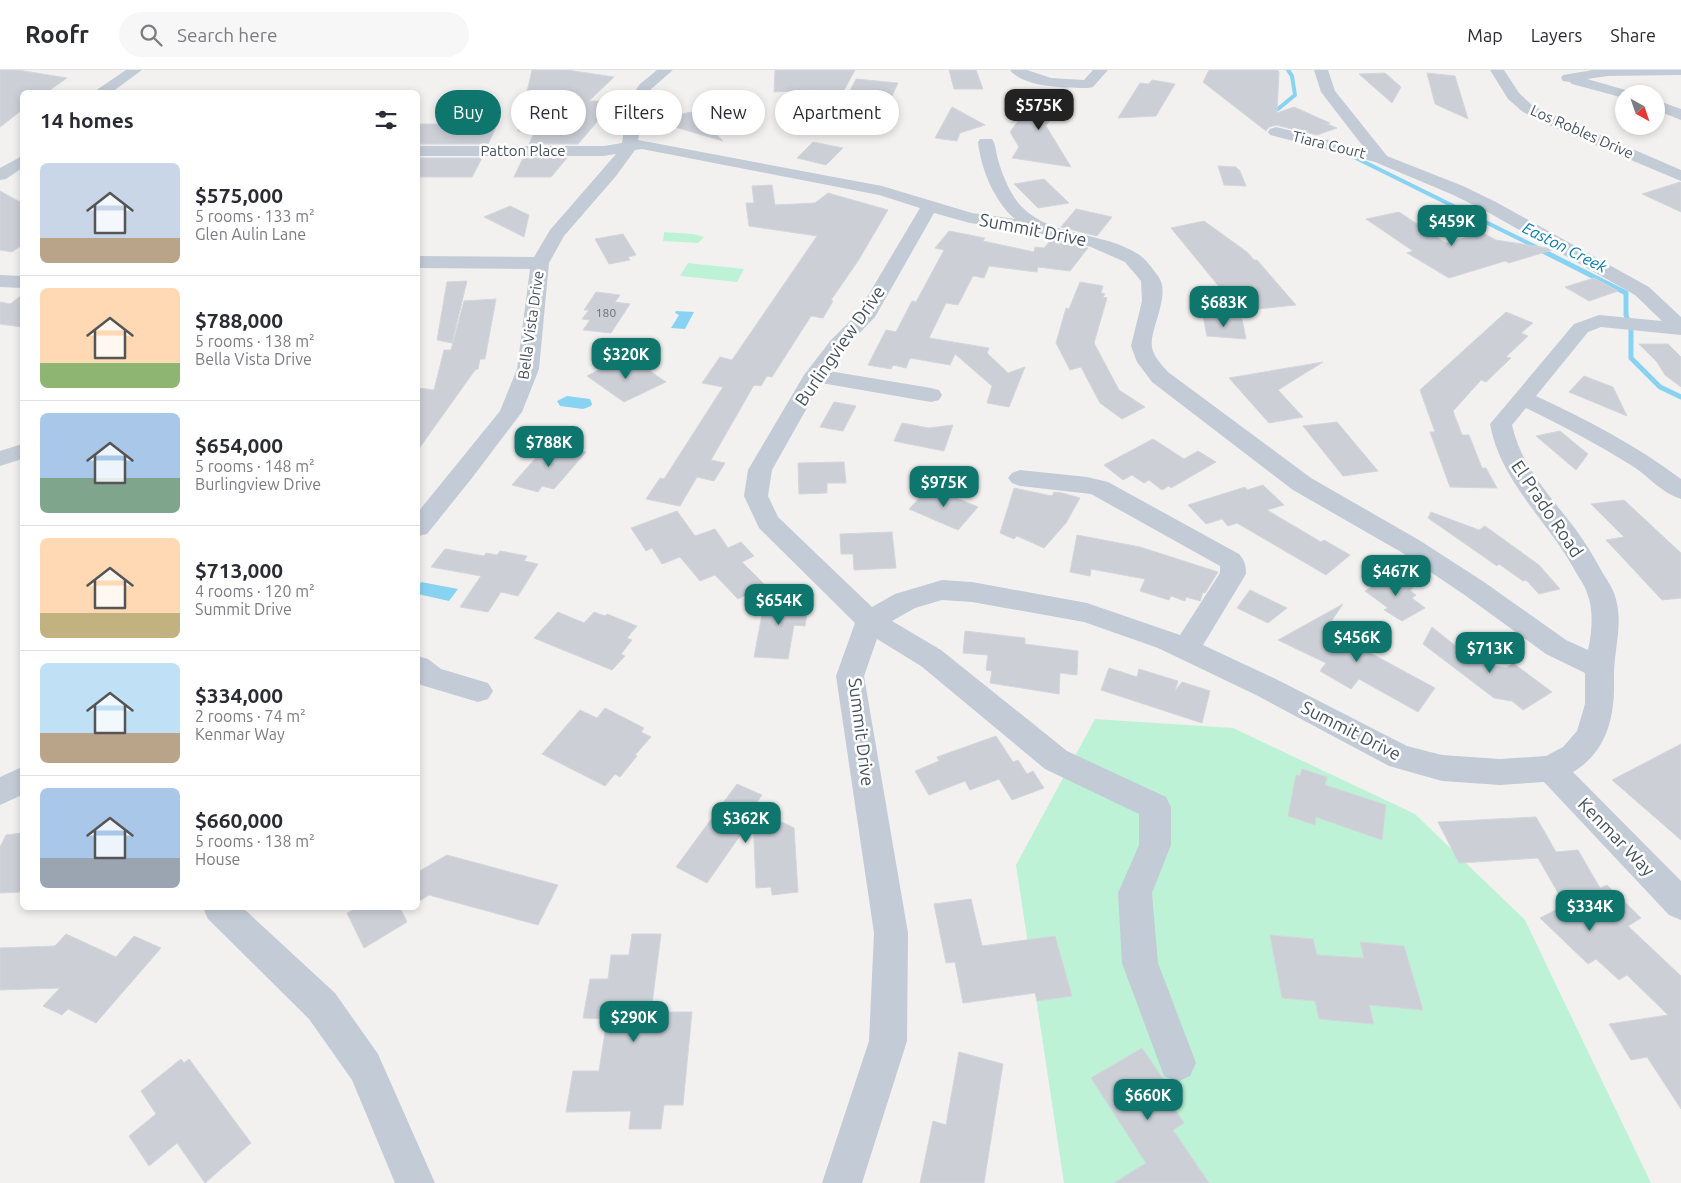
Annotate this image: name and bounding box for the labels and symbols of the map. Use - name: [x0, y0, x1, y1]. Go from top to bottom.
- north arrow: [1615, 85, 1665, 135]
- pin: $575K: [1004, 88, 1074, 131]
- street label: Los Robles Drive: [1528, 101, 1636, 162]
- street label: Tiara Court: [1291, 127, 1368, 162]
- street label: Patton Place: [481, 142, 565, 159]
- pin: $459K: [1417, 204, 1487, 247]
- street label: Summit Drive: [978, 209, 1089, 249]
- water label: Easton Creek: [1520, 218, 1611, 276]
- street label: Bella Vista Drive: [514, 270, 547, 380]
- street label: Burlingview Drive: [790, 282, 888, 409]
- pin: $683K: [1189, 286, 1259, 328]
- house number: 180: [596, 306, 616, 319]
- pin: $320K: [591, 338, 661, 380]
- pin: $788K: [514, 426, 584, 468]
- street label: El Prado Road: [1508, 456, 1588, 561]
- pin: $975K: [909, 466, 979, 508]
- pin: $467K: [1361, 554, 1431, 597]
- pin: $654K: [744, 584, 814, 626]
- pin: $456K: [1322, 620, 1392, 663]
- pin: $713K: [1455, 632, 1525, 674]
- street label: Summit Drive: [845, 677, 879, 787]
- street label: Summit Drive: [1298, 696, 1405, 764]
- street label: Kenmar Way: [1574, 793, 1659, 880]
- pin: $362K: [711, 802, 781, 844]
- pin: $334K: [1555, 890, 1625, 932]
- pin: $290K: [599, 1000, 669, 1043]
- pin: $660K: [1113, 1078, 1183, 1121]

